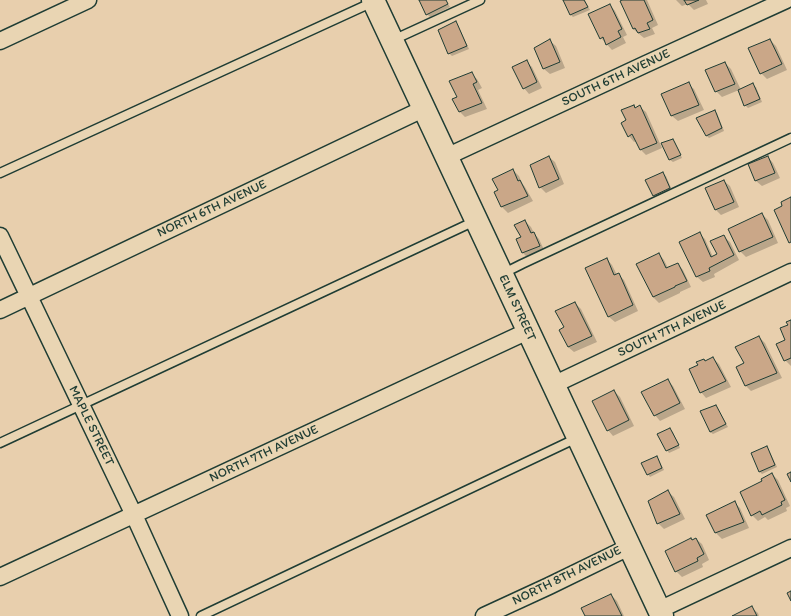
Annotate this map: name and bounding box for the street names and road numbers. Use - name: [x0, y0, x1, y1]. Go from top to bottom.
- street label: SOUTH 6TH AVENUE: [559, 46, 673, 110]
- street label: NORTH 6TH AVENUE: [155, 177, 269, 241]
- street label: ELM STREET: [495, 272, 539, 344]
- street label: SOUTH 7TH AVENUE: [615, 297, 729, 361]
- street label: MAPLE STREET: [65, 383, 117, 469]
- street label: NORTH 7TH AVENUE: [207, 422, 321, 486]
- street label: NORTH 8TH AVENUE: [510, 543, 624, 609]

